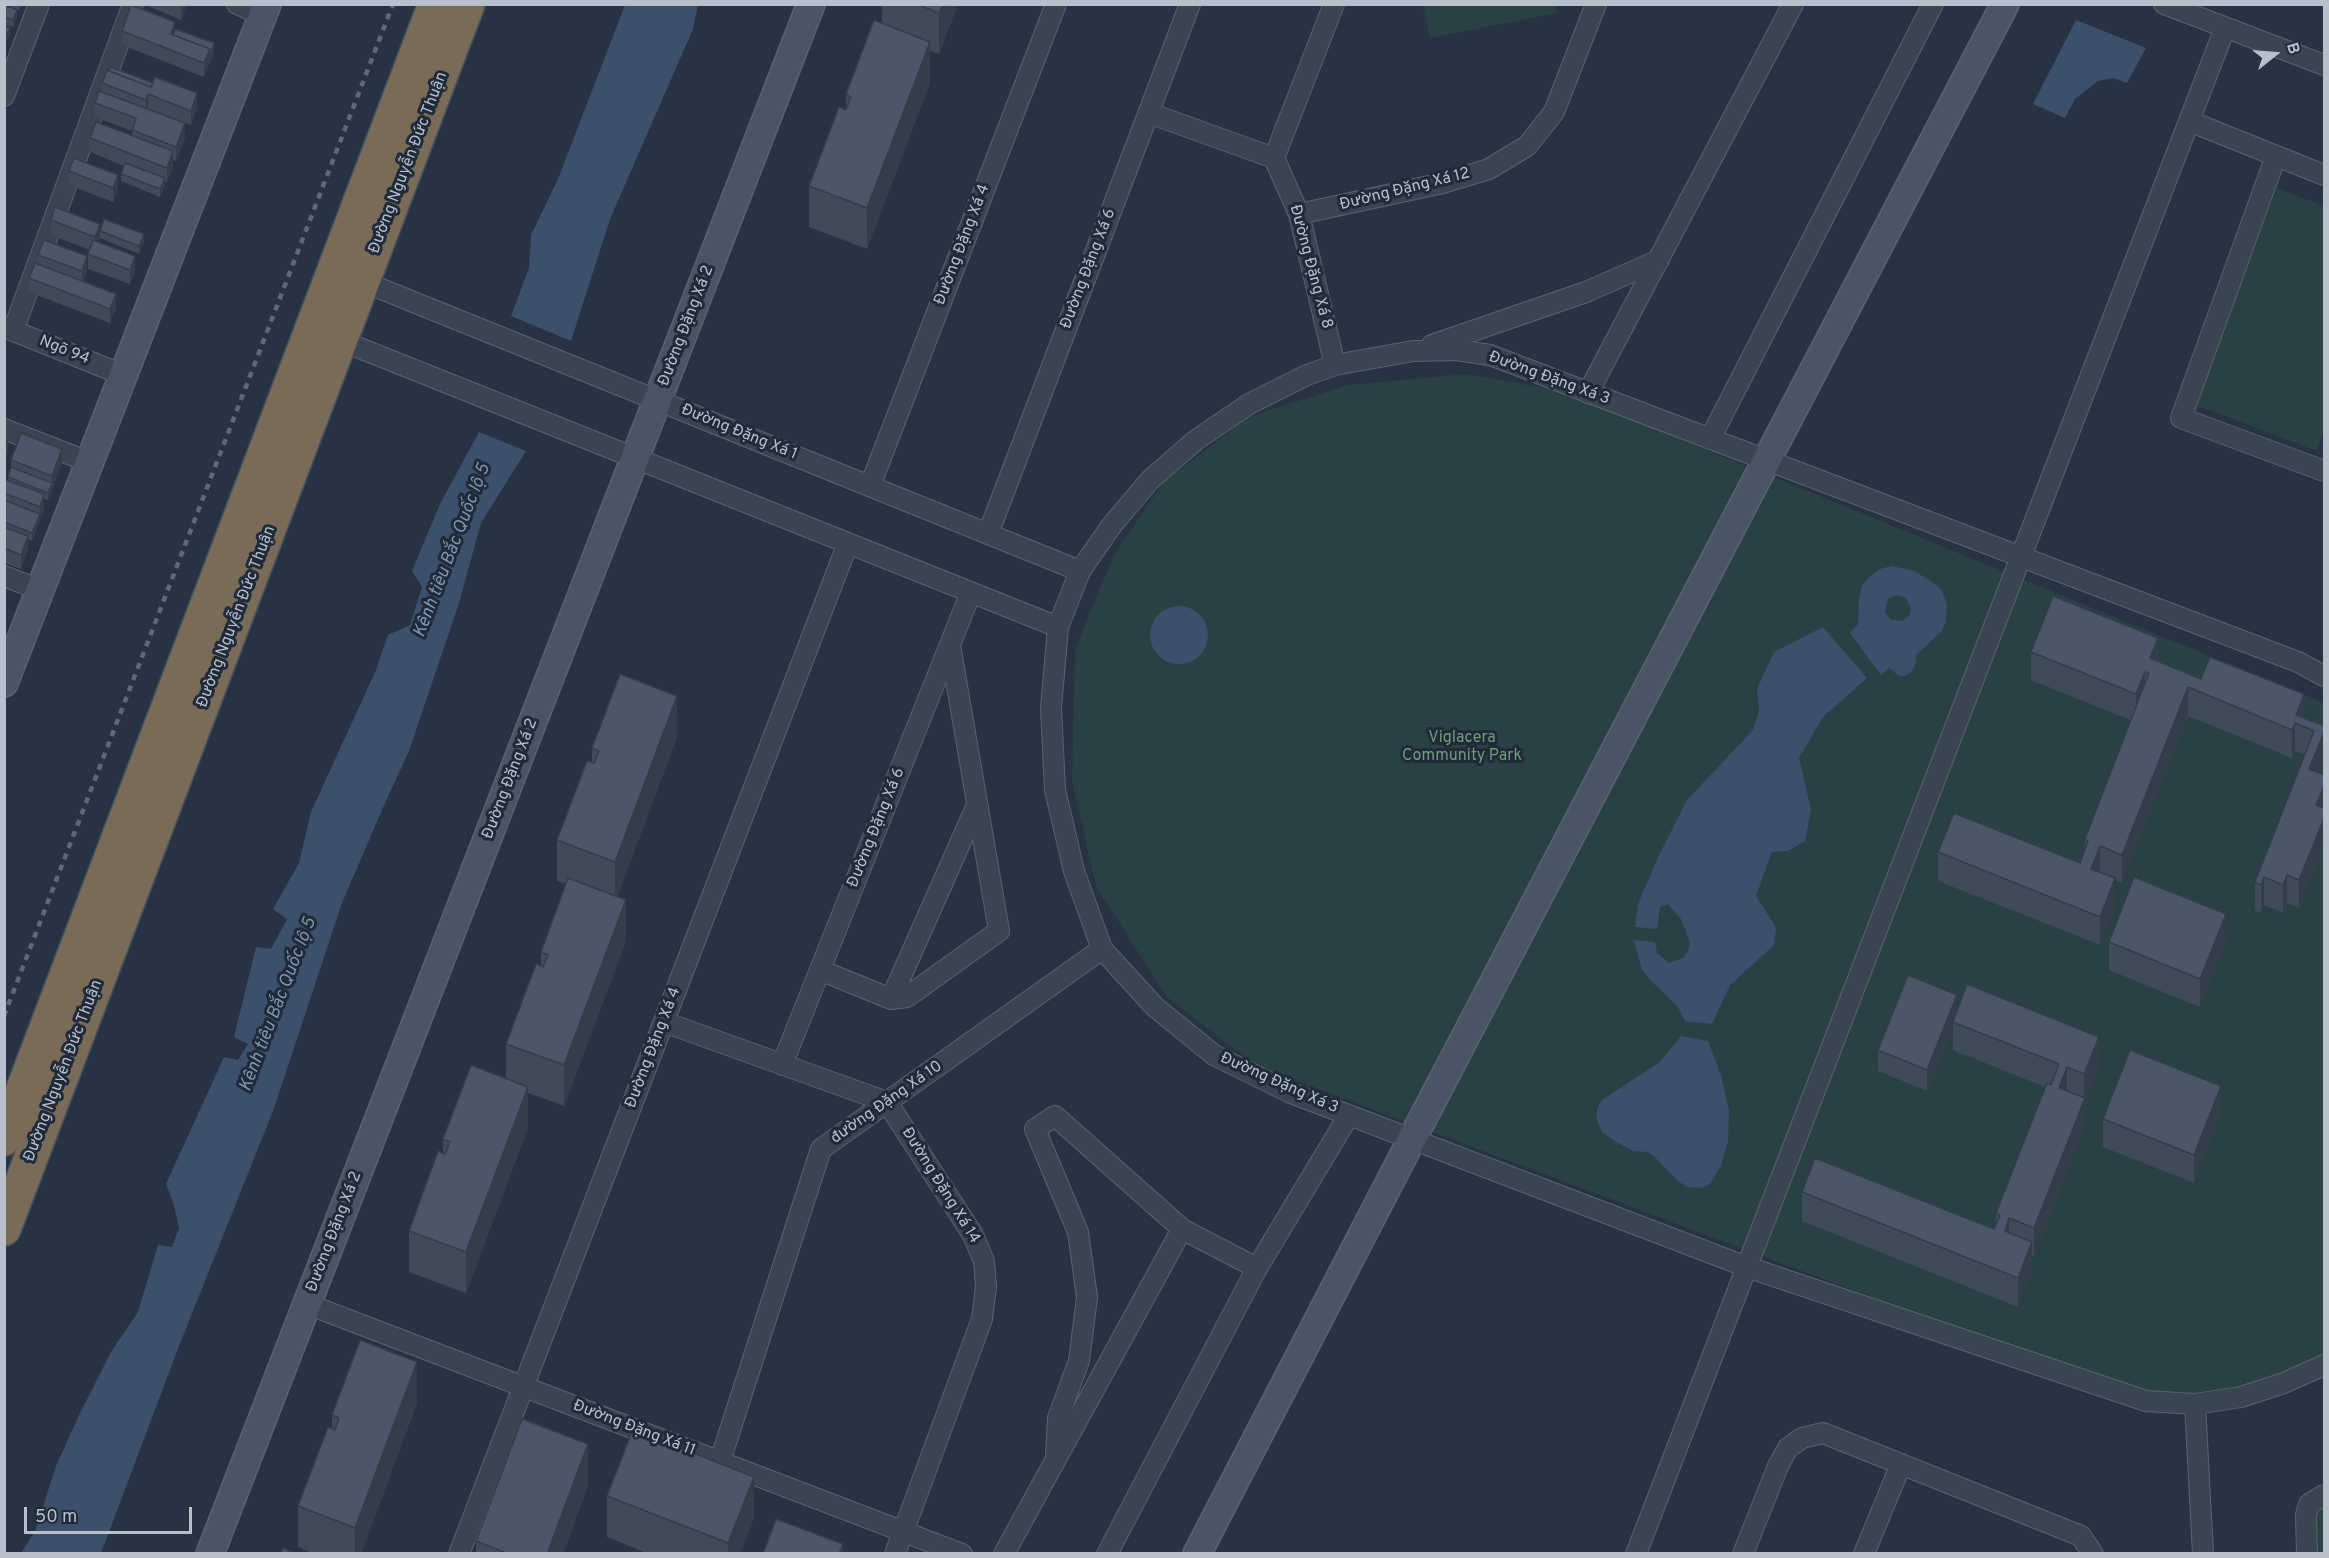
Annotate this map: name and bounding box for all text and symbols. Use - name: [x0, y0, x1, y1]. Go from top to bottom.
- north arrow: [2245, 24, 2305, 84]
- text: B: [2281, 41, 2303, 57]
- street label: Đường Nguyễn Đức Thuận: [365, 70, 453, 256]
- street label: Đường Đặng Xá 12: [1338, 165, 1472, 215]
- street label: Đường Đặng Xá 4: [931, 182, 995, 308]
- street label: Đường Đặng Xá 8: [1284, 203, 1336, 331]
- street label: Đường Đặng Xá 6: [1057, 206, 1121, 332]
- street label: Đường Đặng Xá 2: [655, 263, 719, 389]
- street label: Ngõ 94: [36, 332, 92, 370]
- street label: Đường Đặng Xá 3: [1486, 348, 1612, 410]
- street label: Đường Đặng Xá 1: [678, 401, 800, 465]
- water label: Kênh tiêu Bắc Quốc lộ 5: [410, 461, 496, 641]
- street label: Đường Nguyễn Đức Thuận: [193, 524, 281, 710]
- street label: Đường Đặng Xá 2: [479, 716, 543, 842]
- park label: Viglacera Community Park: [1402, 729, 1522, 767]
- street label: Đường Đặng Xá 6: [844, 765, 910, 891]
- water label: Kênh tiêu Bắc Quốc lộ 5: [236, 915, 322, 1095]
- street label: Đường Nguyễn Đức Thuận: [20, 978, 108, 1164]
- street label: Đường Đặng Xá 4: [622, 985, 686, 1111]
- street label: Đường Đặng Xá 3: [1217, 1049, 1341, 1119]
- street label: đường Đặng Xá 10: [827, 1057, 947, 1149]
- street label: Đường Đặng Xá 14: [897, 1124, 983, 1248]
- street label: Đường Đặng Xá 2: [303, 1169, 367, 1295]
- street label: Đường Đặng Xá 11: [570, 1397, 698, 1461]
- scale bar: [27, 1495, 195, 1533]
- text: 50 m: [35, 1506, 77, 1529]

